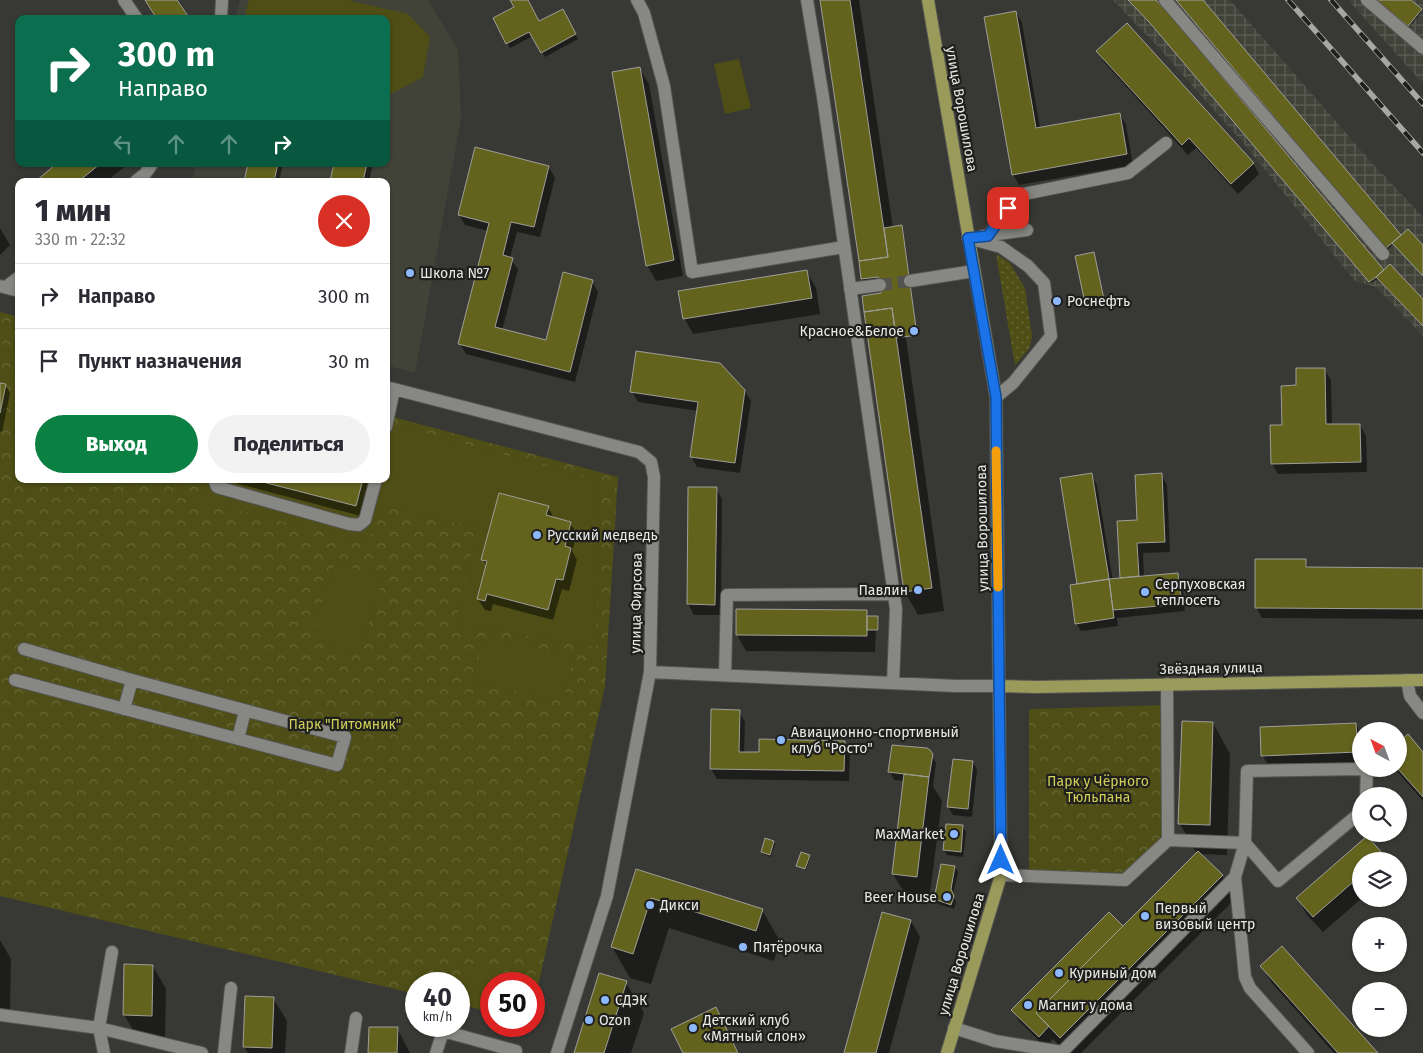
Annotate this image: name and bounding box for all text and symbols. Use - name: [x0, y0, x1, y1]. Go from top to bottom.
- text: 300 m: [118, 33, 215, 75]
- icon: right: [35, 35, 100, 100]
- street label: улица Ворошилова: [942, 45, 981, 173]
- text: Направо: [118, 75, 208, 102]
- icon: left: [109, 130, 137, 158]
- icon: ahead: [162, 130, 190, 158]
- icon: ahead: [215, 130, 243, 158]
- icon: right: [268, 130, 296, 158]
- pin: [987, 187, 1029, 229]
- text: 1 мин: [35, 193, 111, 229]
- icon: arrive: [994, 194, 1022, 222]
- button: close: [318, 195, 370, 247]
- text: 330 m · 22:32: [35, 230, 126, 249]
- place label: Школа №7: [420, 265, 489, 282]
- marker: Школа №7: [404, 267, 416, 279]
- icon: right: [35, 282, 63, 310]
- text: Направо: [78, 285, 155, 308]
- text: 300 m: [318, 285, 370, 308]
- place label: Роснефть: [1067, 293, 1130, 310]
- marker: Роснефть: [1051, 295, 1063, 307]
- place label: Красное&Белое: [799, 323, 904, 340]
- marker: Красное&Белое: [908, 325, 920, 337]
- icon: arrive: [35, 347, 63, 375]
- text: Пункт назначения: [78, 350, 242, 373]
- text: 30 m: [329, 350, 370, 373]
- button: Выход: [35, 415, 198, 473]
- button: Поделиться: [208, 415, 370, 473]
- street label: улица Ворошилова: [973, 464, 992, 592]
- place label: Русский медведь: [547, 527, 658, 544]
- marker: Русский медведь: [531, 529, 543, 541]
- street label: улица Фирсова: [627, 552, 646, 654]
- place label: Серпуховская теплосеть: [1155, 576, 1245, 609]
- place label: Павлин: [858, 582, 908, 599]
- marker: Павлин: [912, 584, 924, 596]
- marker: Серпуховская теплосеть: [1139, 586, 1151, 598]
- street label: Звёздная улица: [1159, 659, 1263, 678]
- park label: Парк "Питомник": [289, 716, 401, 733]
- north arrow: [1352, 722, 1408, 778]
- map controls: [1352, 722, 1407, 1037]
- place label: Авиационно-спортивный клуб "Росто": [791, 724, 959, 757]
- marker: Авиационно-спортивный клуб "Росто": [775, 734, 787, 746]
- park label: Парк у Чёрного Тюльпана: [1047, 773, 1149, 806]
- button: search: [1352, 787, 1407, 842]
- place label: MaxMarket: [875, 826, 945, 843]
- marker: MaxMarket: [948, 828, 960, 840]
- position arrow: [974, 833, 1026, 885]
- button: layers: [1352, 852, 1407, 907]
- place label: Beer House: [864, 889, 937, 906]
- street label: улица Ворошилова: [935, 891, 988, 1017]
- marker: Beer House: [941, 891, 953, 903]
- place label: Дикси: [659, 897, 699, 914]
- marker: Дикси: [644, 899, 656, 911]
- place label: Первый визовый центр: [1155, 900, 1255, 933]
- marker: Первый визовый центр: [1139, 910, 1151, 922]
- button: +: [1352, 917, 1407, 972]
- place label: Пятёрочка: [753, 939, 823, 956]
- marker: Пятёрочка: [737, 941, 749, 953]
- place label: Куриный дом: [1069, 965, 1157, 982]
- marker: Куриный дом: [1053, 967, 1065, 979]
- speed limit sign: 50: [480, 972, 545, 1037]
- button: −: [1352, 982, 1407, 1037]
- text: 40: [423, 983, 452, 1013]
- place label: СДЭК: [615, 992, 648, 1009]
- marker: СДЭК: [599, 994, 611, 1006]
- place label: Магнит у дома: [1038, 997, 1133, 1014]
- marker: Магнит у дома: [1022, 999, 1034, 1011]
- text: km/h: [423, 1010, 452, 1024]
- place label: Ozon: [599, 1012, 631, 1029]
- place label: Детский клуб «Мятный слон»: [702, 1012, 806, 1045]
- marker: Ozon: [583, 1014, 595, 1026]
- marker: Детский клуб «Мятный слон»: [687, 1022, 699, 1034]

